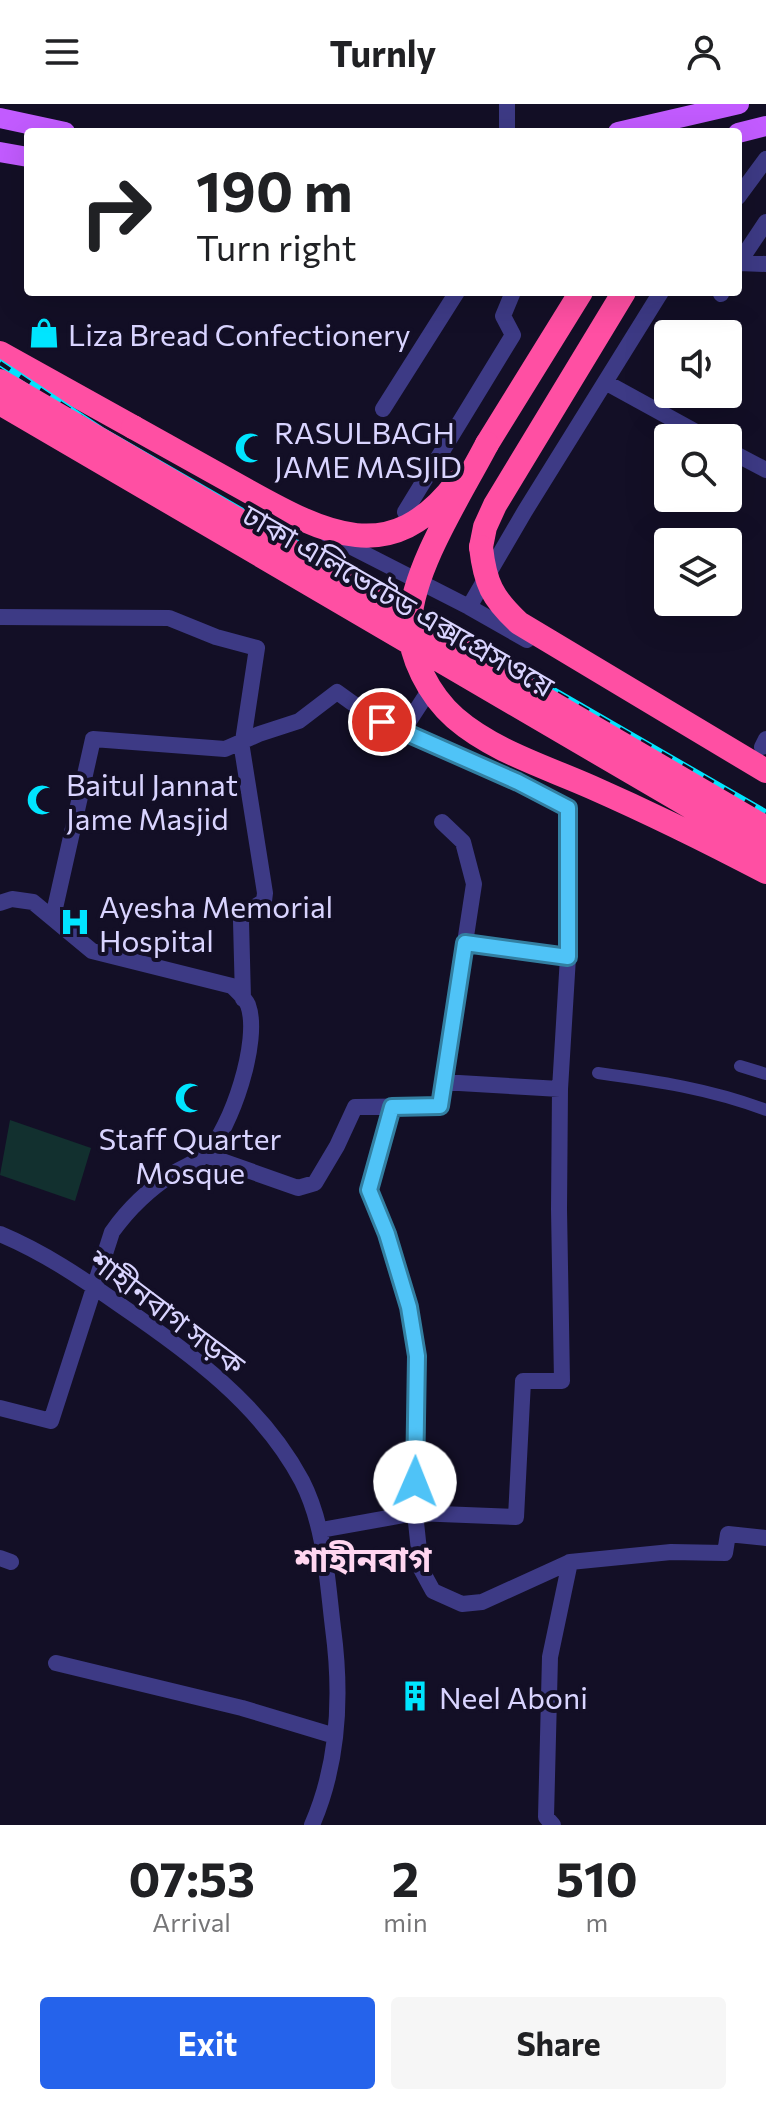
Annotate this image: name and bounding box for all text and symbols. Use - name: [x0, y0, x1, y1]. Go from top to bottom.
- icon: menu: [40, 30, 84, 74]
- text: Turnly: [330, 30, 436, 74]
- icon: person: [682, 30, 726, 74]
- text: 190 m: [196, 155, 353, 224]
- icon: right: [64, 160, 168, 264]
- text: Turn right: [196, 224, 357, 268]
- place label: Liza Bread Confectionery: [68, 315, 411, 352]
- shop icon: Liza Bread Confectionery: [27, 316, 61, 350]
- map controls: [654, 320, 742, 616]
- button: sound: [654, 320, 742, 408]
- place label: RASULBAGH JAME MASJID: [274, 413, 462, 484]
- button: search: [654, 424, 742, 512]
- mosque icon: RASULBAGH JAME MASJID: [233, 431, 267, 465]
- street label: ঢাকা এলিভেটেড এক্সপ্রেসওয়ে: [236, 494, 562, 704]
- button: layers: [654, 528, 742, 616]
- pin: [348, 688, 416, 756]
- icon: arrive: [360, 700, 404, 744]
- place label: Baitul Jannat Jame Masjid: [66, 765, 238, 836]
- mosque icon: Baitul Jannat Jame Masjid: [25, 783, 59, 817]
- place label: Ayesha Memorial Hospital: [99, 887, 333, 958]
- hospital icon: Ayesha Memorial Hospital: [58, 905, 92, 939]
- mosque icon: Staff Quarter Mosque: [173, 1081, 207, 1115]
- place label: Staff Quarter Mosque: [99, 1119, 281, 1190]
- street label: শাহীনবাগ সড়ক: [82, 1240, 254, 1382]
- position arrow: [373, 1440, 457, 1524]
- district label: শাহীনবাগ: [294, 1537, 432, 1579]
- place label: Neel Aboni: [439, 1678, 588, 1715]
- building icon: Neel Aboni: [398, 1679, 432, 1713]
- text: 07:53: [128, 1848, 255, 1907]
- text: 2: [392, 1848, 419, 1907]
- text: 510: [556, 1848, 638, 1907]
- text: Arrival: [152, 1906, 231, 1937]
- text: min: [383, 1906, 428, 1937]
- text: m: [585, 1906, 608, 1937]
- button: Exit: [40, 1997, 375, 2089]
- button: Share: [391, 1997, 726, 2089]

